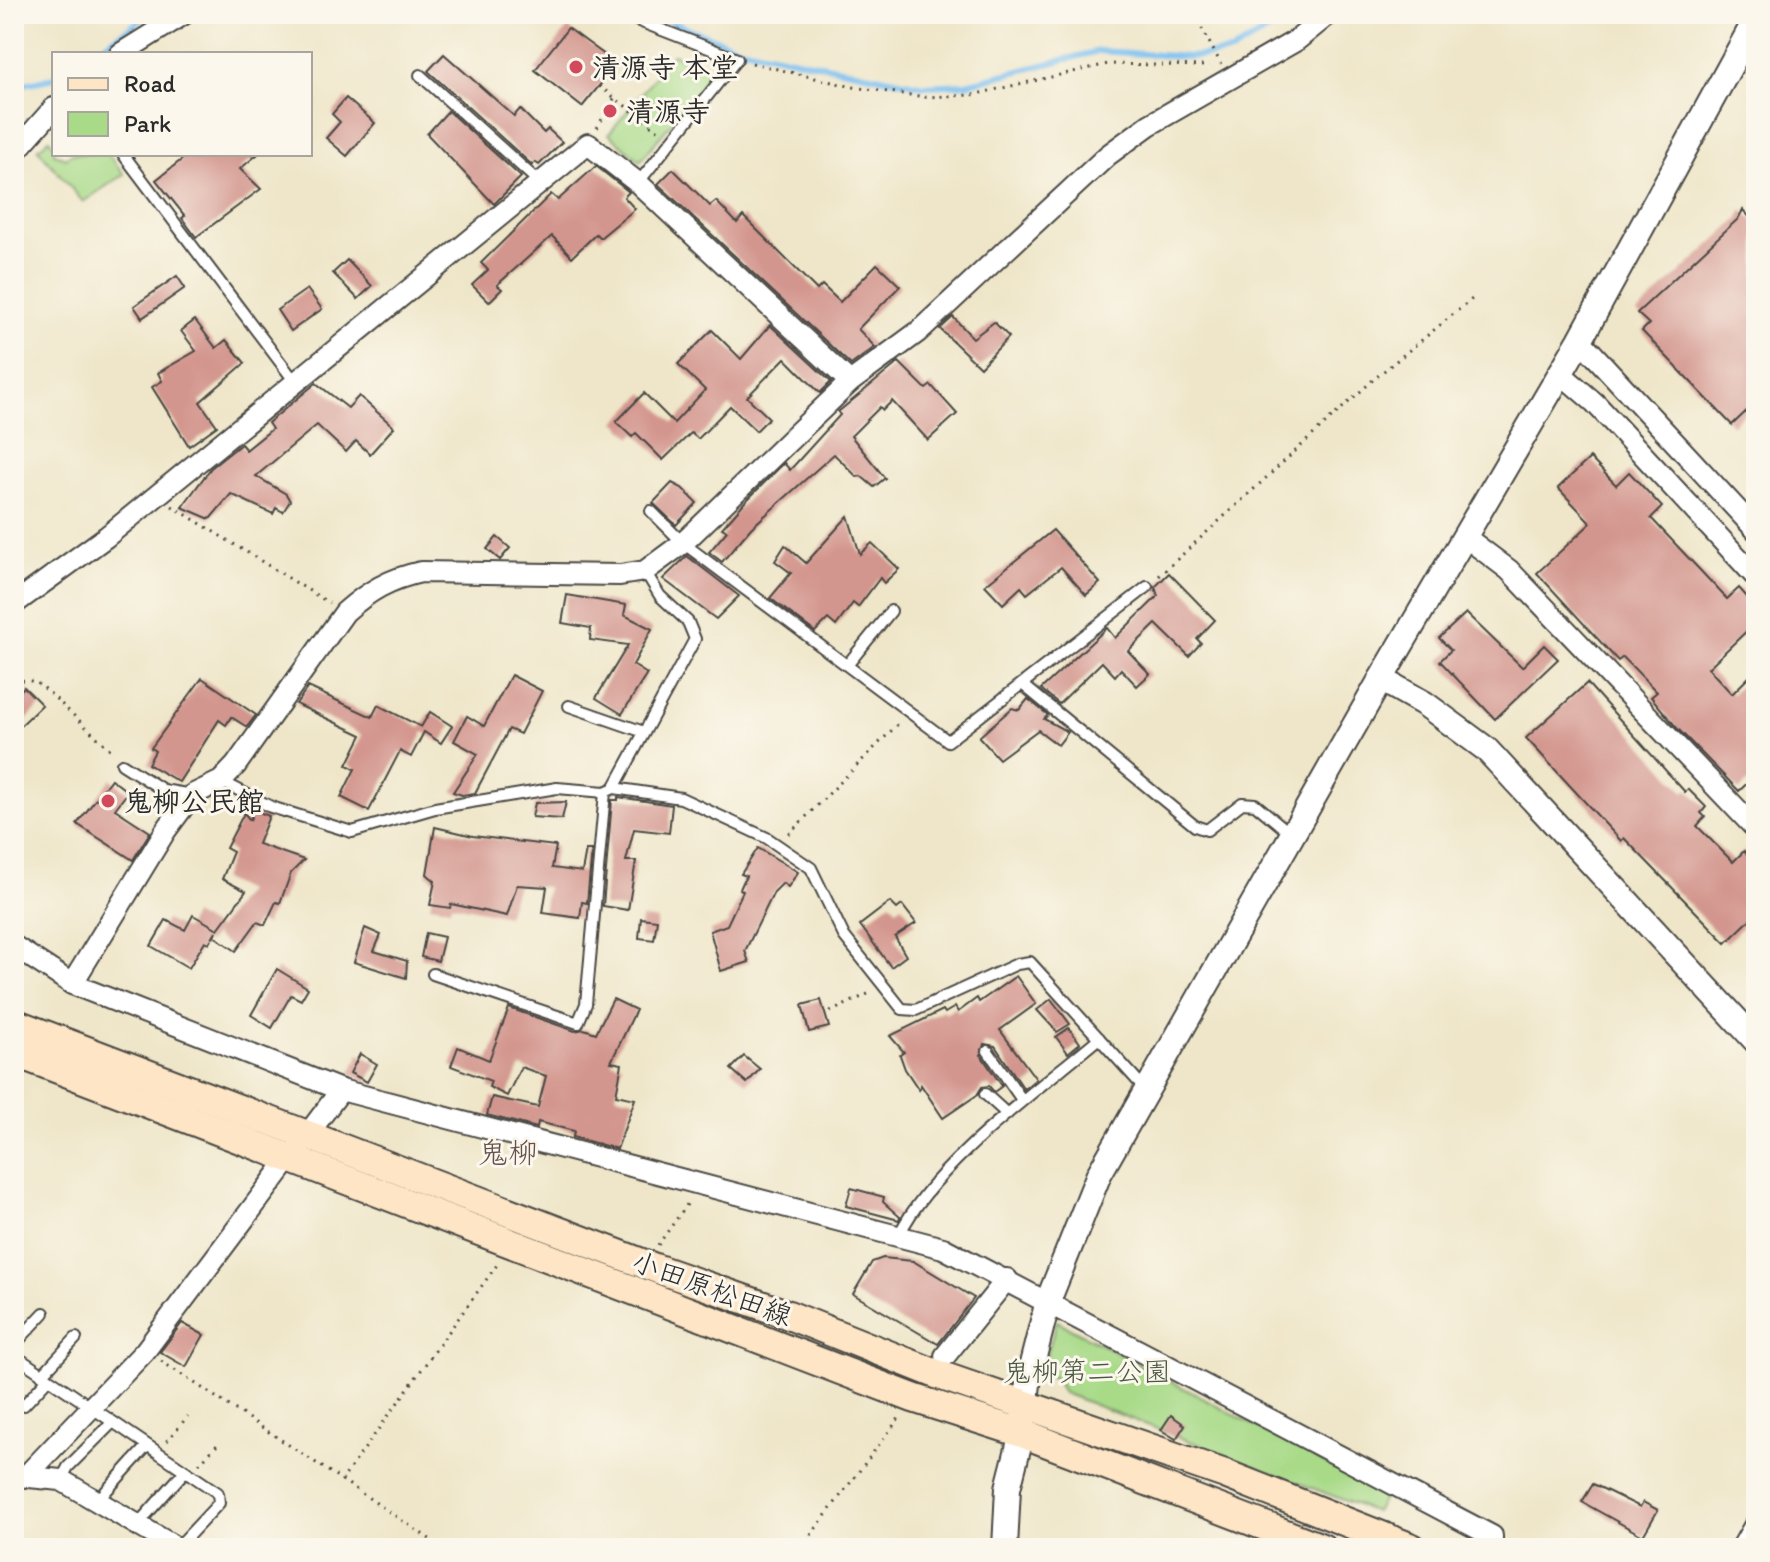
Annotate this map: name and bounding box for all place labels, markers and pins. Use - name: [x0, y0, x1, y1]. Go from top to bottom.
- place label: 清源寺 本堂: [592, 50, 738, 84]
- marker: 清源寺 本堂: [567, 58, 585, 76]
- place label: 清源寺: [626, 94, 710, 128]
- marker: 清源寺: [601, 102, 619, 120]
- place label: 鬼柳公民館: [124, 784, 264, 818]
- marker: 鬼柳公民館: [99, 792, 117, 810]

